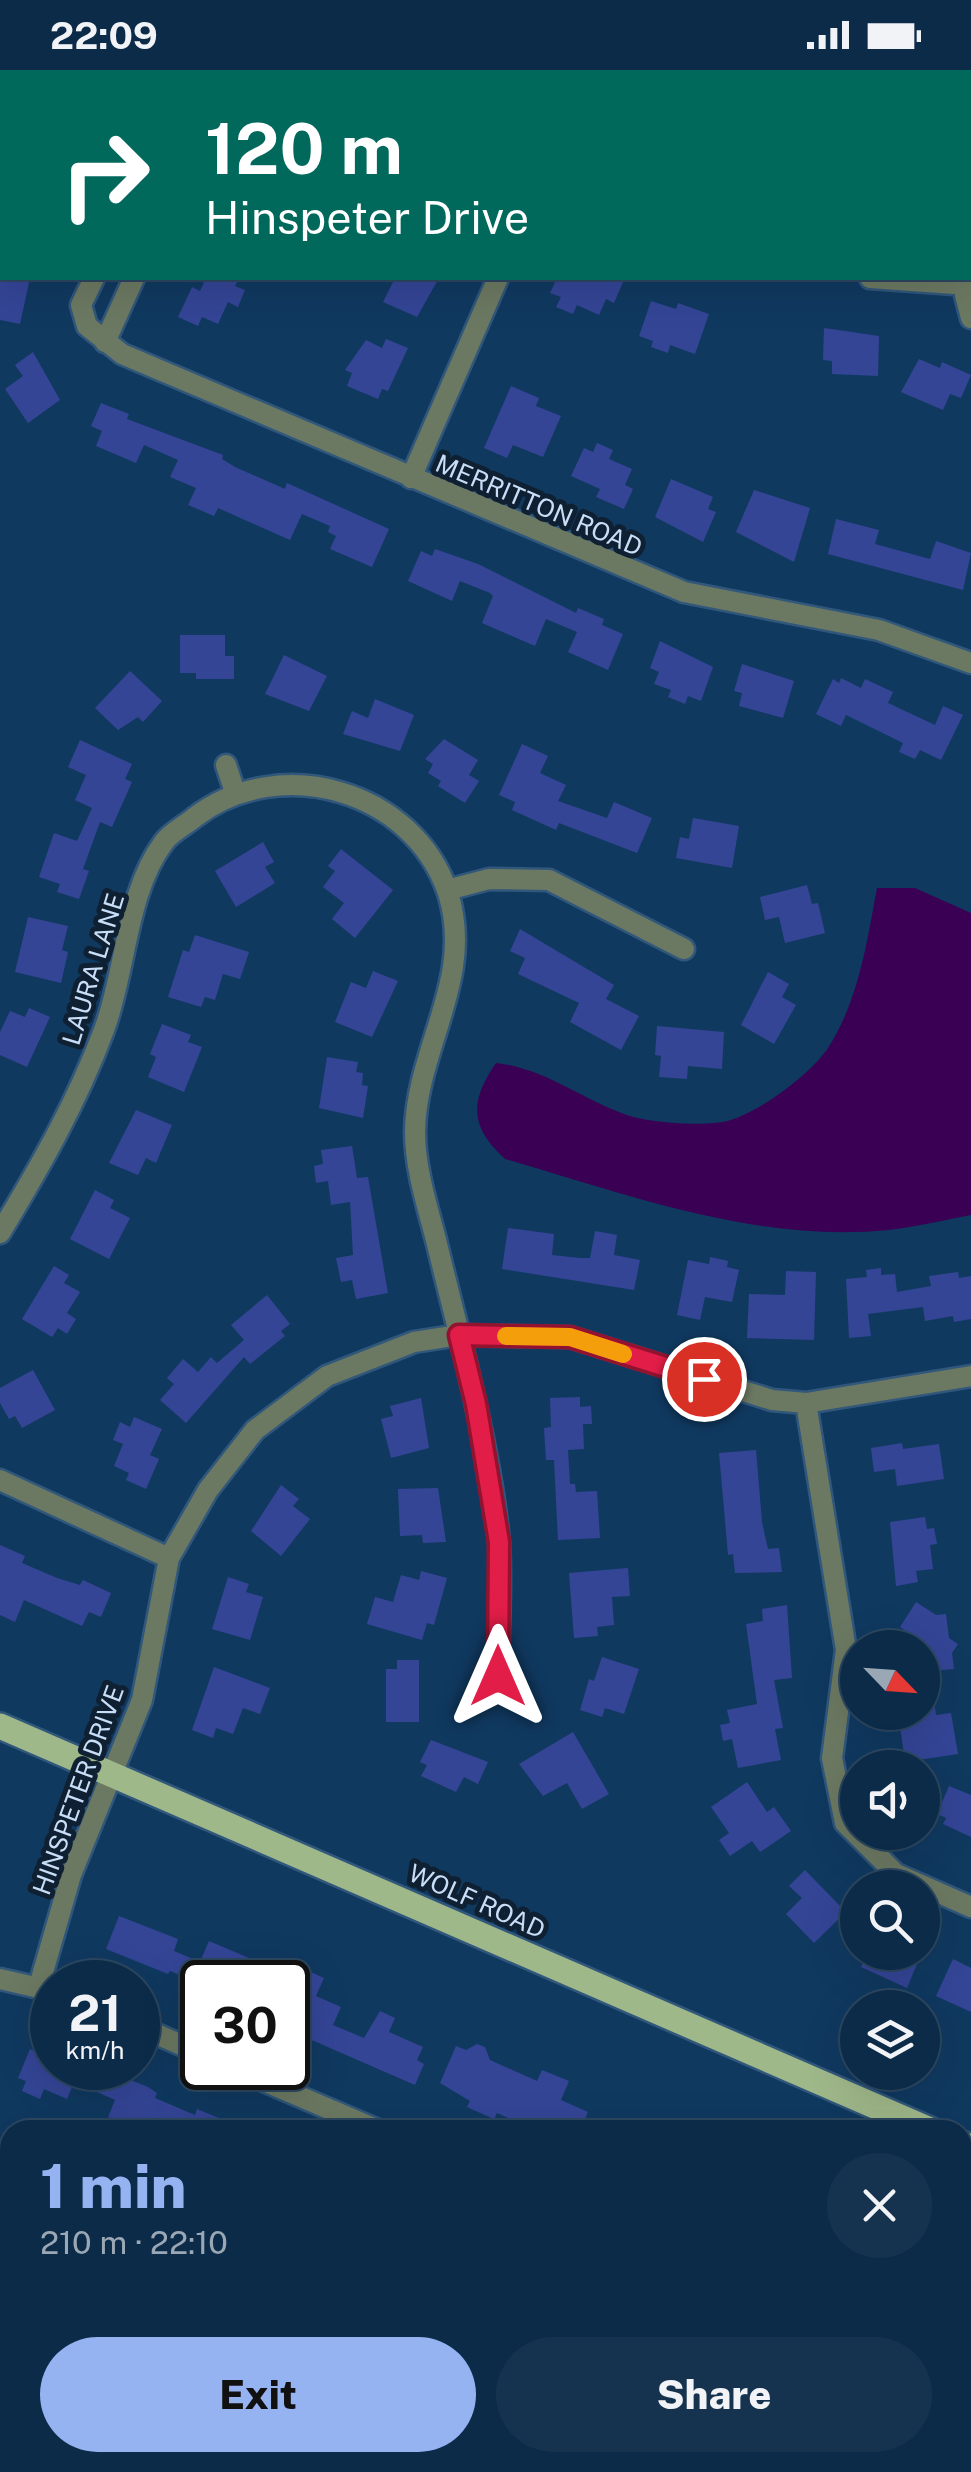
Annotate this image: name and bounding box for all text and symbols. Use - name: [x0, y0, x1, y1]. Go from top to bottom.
- text: 22:09: [50, 13, 158, 58]
- text: 120 m: [205, 107, 403, 190]
- icon: right: [40, 110, 170, 240]
- text: Hinspeter Drive: [205, 191, 529, 244]
- street label: MERRITTON ROAD: [431, 448, 647, 562]
- street label: LAURA LANE: [56, 890, 130, 1048]
- pin: [662, 1337, 747, 1422]
- icon: arrive: [677, 1352, 732, 1407]
- position arrow: [446, 1624, 550, 1728]
- north arrow: [840, 1630, 940, 1730]
- map controls: [840, 1630, 940, 2090]
- street label: HINSPETER DRIVE: [26, 1681, 130, 1899]
- button: sound: [840, 1750, 940, 1850]
- street label: WOLF ROAD: [404, 1858, 550, 1944]
- button: search: [840, 1870, 940, 1970]
- speed limit sign: 30: [180, 1960, 310, 2090]
- text: 21: [68, 1983, 122, 2042]
- button: layers: [840, 1990, 940, 2090]
- text: km/h: [66, 2035, 124, 2065]
- text: 1 min: [40, 2151, 187, 2222]
- button: close: [827, 2153, 932, 2258]
- text: 210 m · 22:10: [40, 2224, 228, 2261]
- button: Exit: [40, 2337, 476, 2452]
- button: Share: [496, 2337, 932, 2452]

